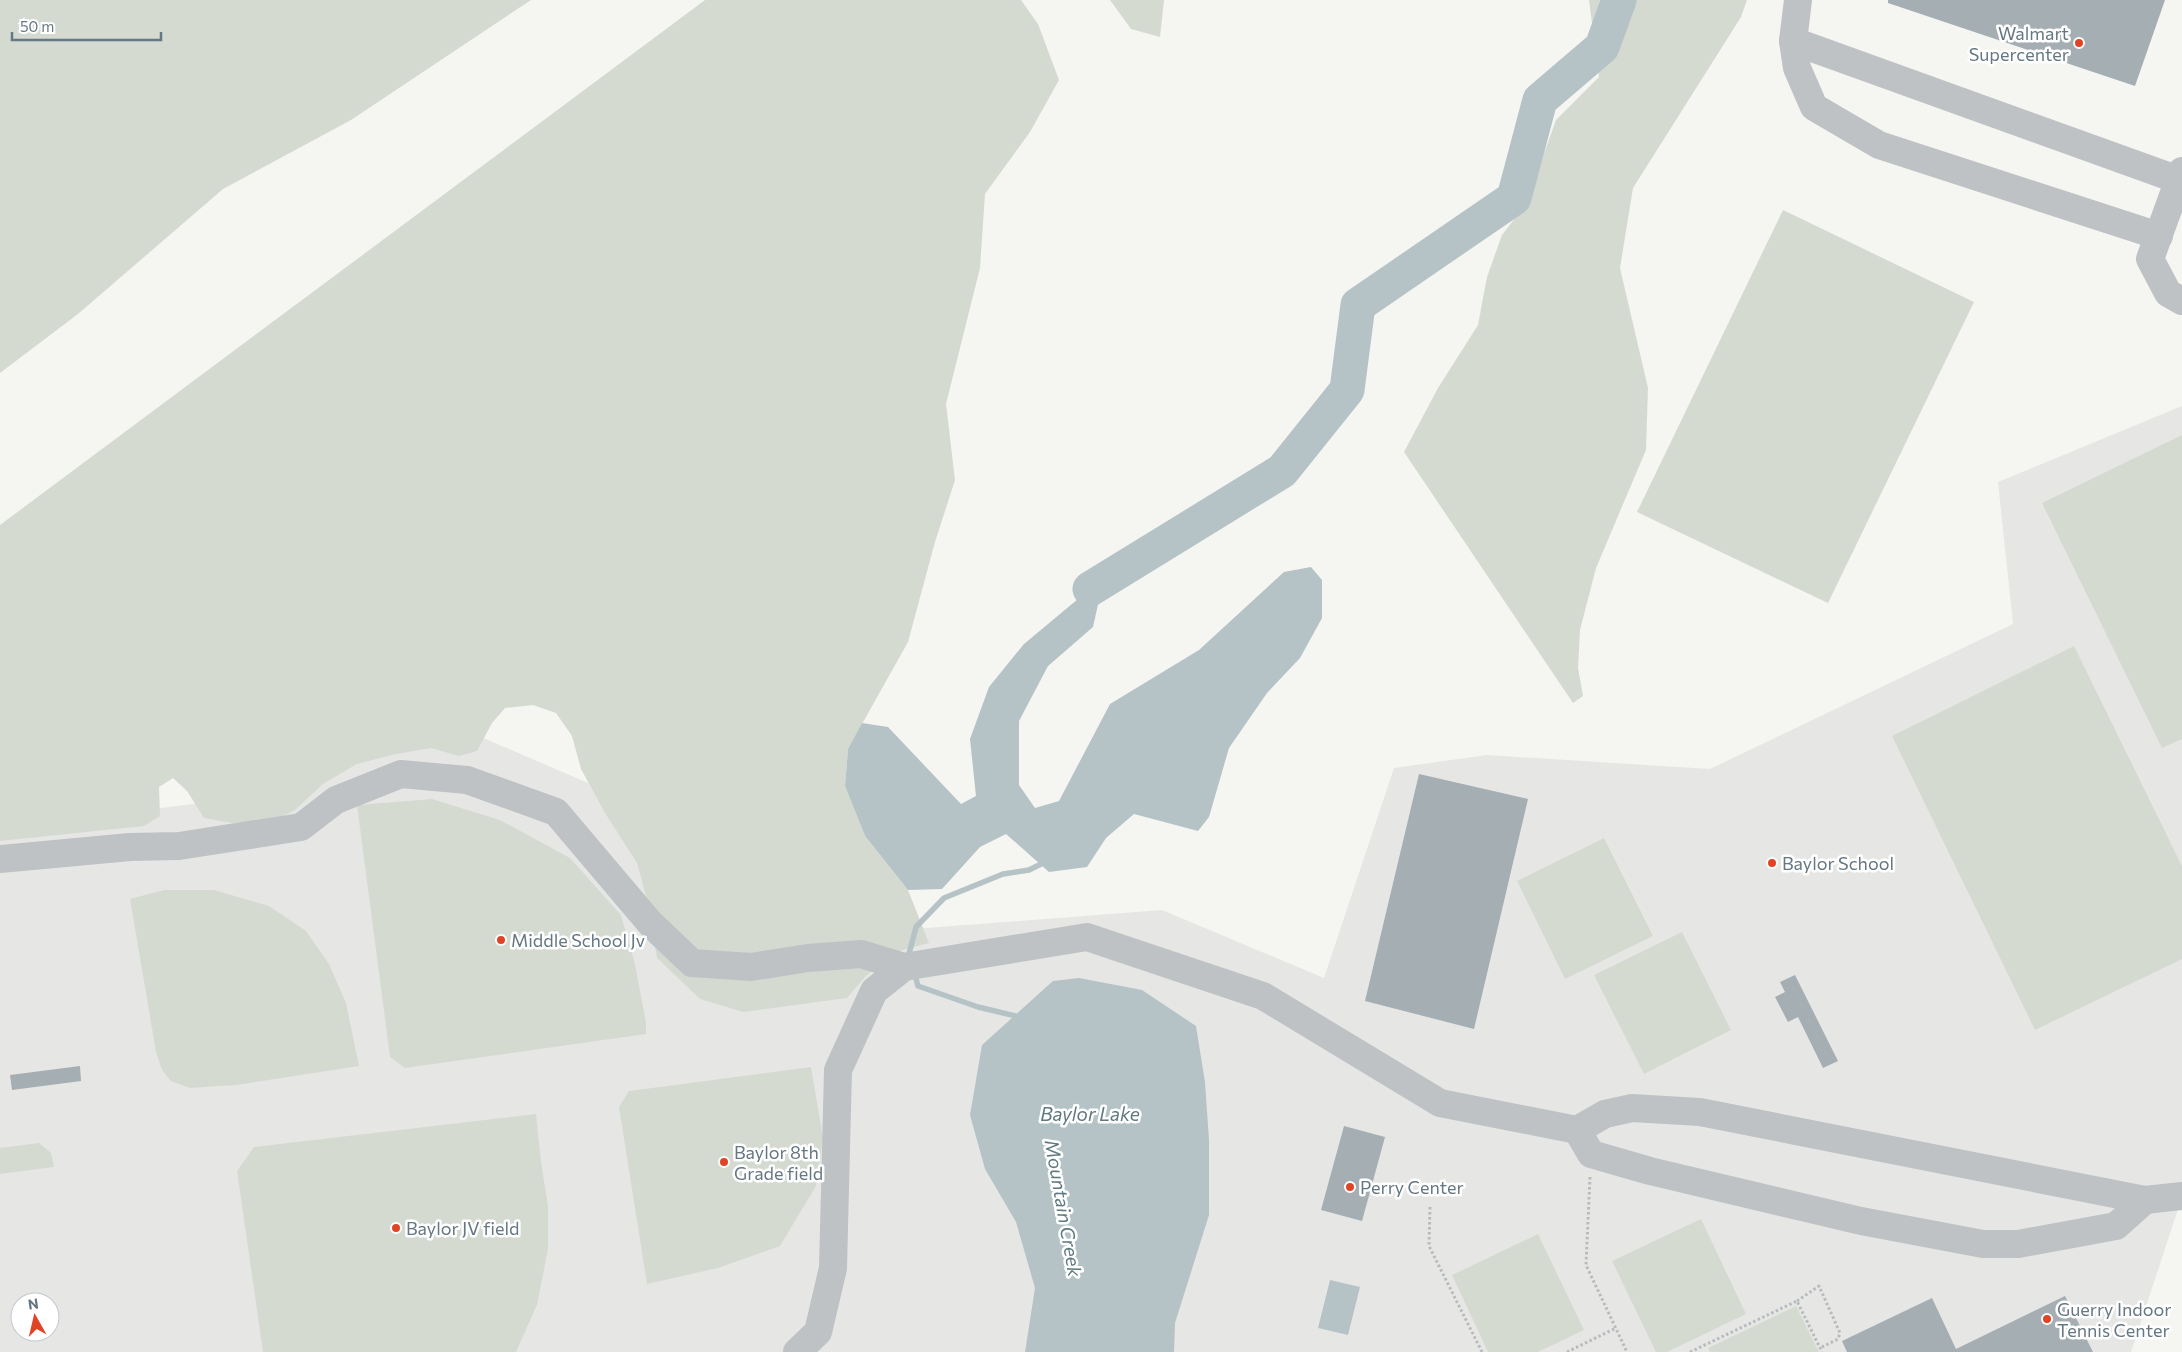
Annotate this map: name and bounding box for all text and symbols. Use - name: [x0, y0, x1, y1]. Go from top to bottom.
- scale bar: [12, 10, 161, 42]
- text: 50 m: [20, 17, 54, 35]
- place label: Walmart Supercenter: [1969, 22, 2069, 65]
- marker: Walmart Supercenter: [2073, 37, 2085, 49]
- place label: Baylor School: [1782, 852, 1894, 874]
- marker: Baylor School: [1766, 857, 1778, 869]
- place label: Middle School Jv: [511, 929, 645, 951]
- marker: Middle School Jv: [495, 934, 507, 946]
- water label: Baylor Lake: [1040, 1102, 1140, 1125]
- water label: Mountain Creek: [1041, 1138, 1087, 1279]
- place label: Baylor 8th Grade field: [734, 1141, 823, 1184]
- marker: Baylor 8th Grade field: [718, 1156, 730, 1168]
- place label: Perry Center: [1360, 1176, 1464, 1198]
- marker: Perry Center: [1344, 1181, 1356, 1193]
- place label: Baylor JV field: [406, 1217, 519, 1239]
- marker: Baylor JV field: [390, 1222, 402, 1234]
- north arrow: [10, 1292, 60, 1342]
- text: N: [27, 1294, 40, 1313]
- place label: Guerry Indoor Tennis Center: [2057, 1298, 2171, 1341]
- marker: Guerry Indoor Tennis Center: [2041, 1313, 2053, 1325]

